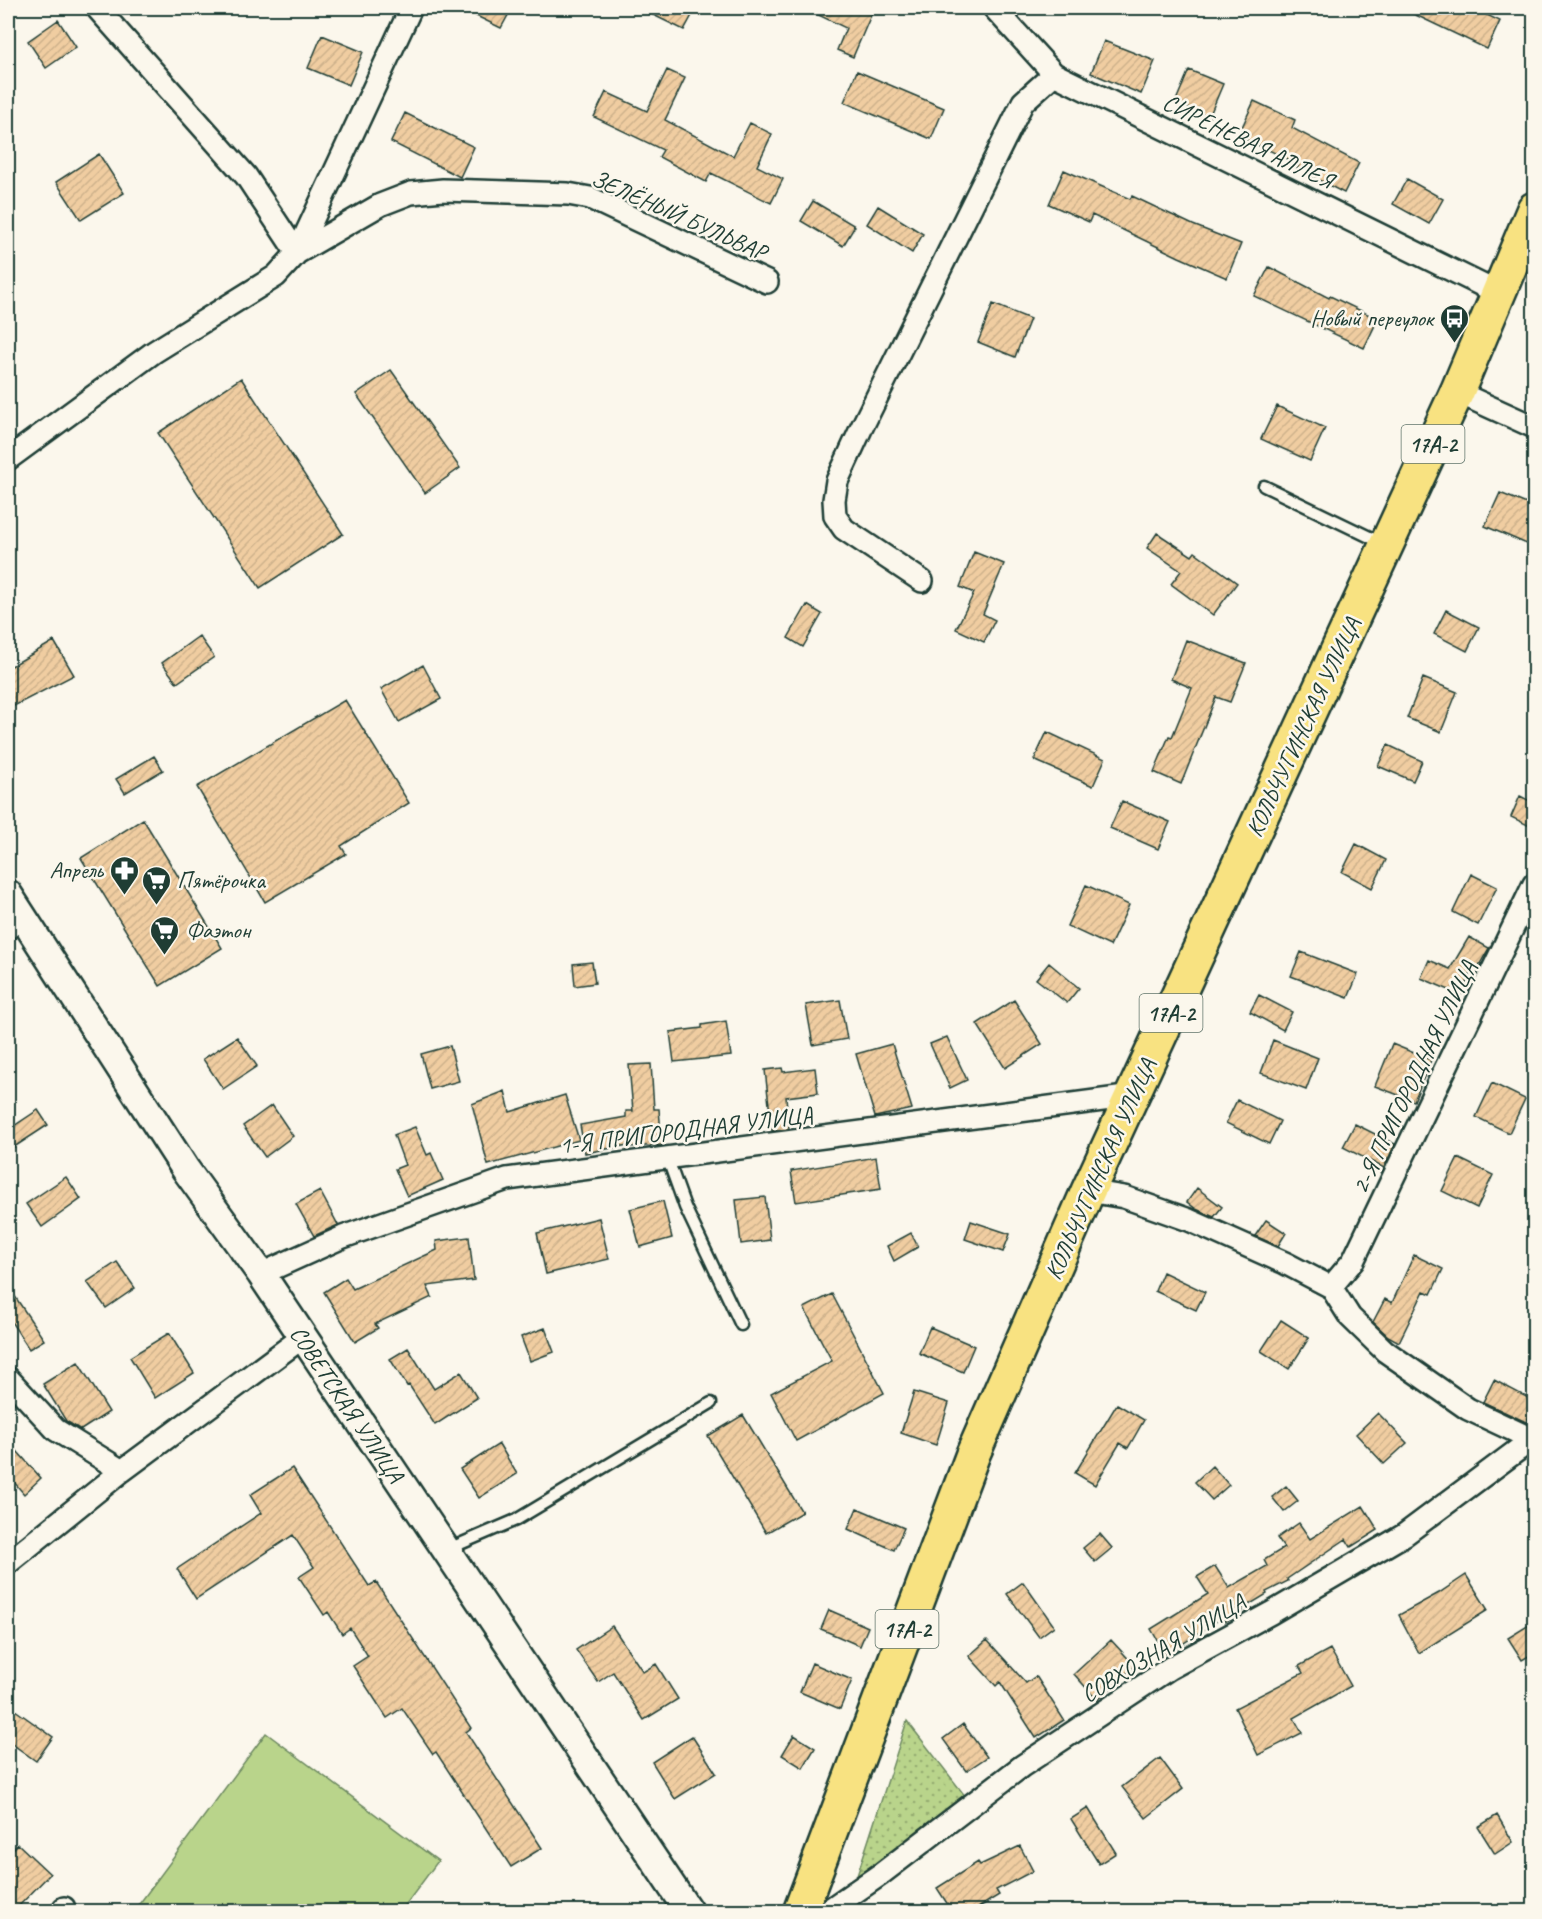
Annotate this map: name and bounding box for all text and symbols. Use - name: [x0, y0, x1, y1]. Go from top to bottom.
- street label: СИРЕНЕВАЯ АЛЛЕЯ: [1158, 87, 1341, 197]
- street label: ЗЕЛЁНЫЙ БУЛЬВАР: [587, 163, 774, 268]
- bus stop icon: Новый переулок: [1438, 302, 1470, 344]
- place label: Новый переулок: [1310, 303, 1435, 333]
- road number: 17А-2: [1402, 425, 1464, 463]
- street label: КОЛЬЧУГИНСКАЯ УЛИЦА: [1239, 612, 1367, 841]
- pharmacy icon: Апрель: [108, 854, 140, 896]
- place label: Апрель: [49, 855, 104, 885]
- supermarket icon: Пятёрочка: [140, 864, 172, 906]
- place label: Пятёрочка: [177, 865, 266, 895]
- supermarket icon: Фаэтон: [149, 914, 181, 956]
- place label: Фаэтон: [186, 915, 252, 945]
- street label: 2-Я ПРИГОРОДНАЯ УЛИЦА: [1345, 955, 1484, 1198]
- road number: 17А-2: [1140, 994, 1202, 1032]
- street label: КОЛЬЧУГИНСКАЯ УЛИЦА: [1038, 1053, 1163, 1284]
- street label: 1-Я ПРИГОРОДНАЯ УЛИЦА: [558, 1099, 815, 1160]
- street label: СОВЕТСКАЯ УЛИЦА: [283, 1320, 411, 1489]
- street label: СОВХОЗНАЯ УЛИЦА: [1075, 1587, 1251, 1709]
- road number: 17А-2: [876, 1610, 938, 1648]

